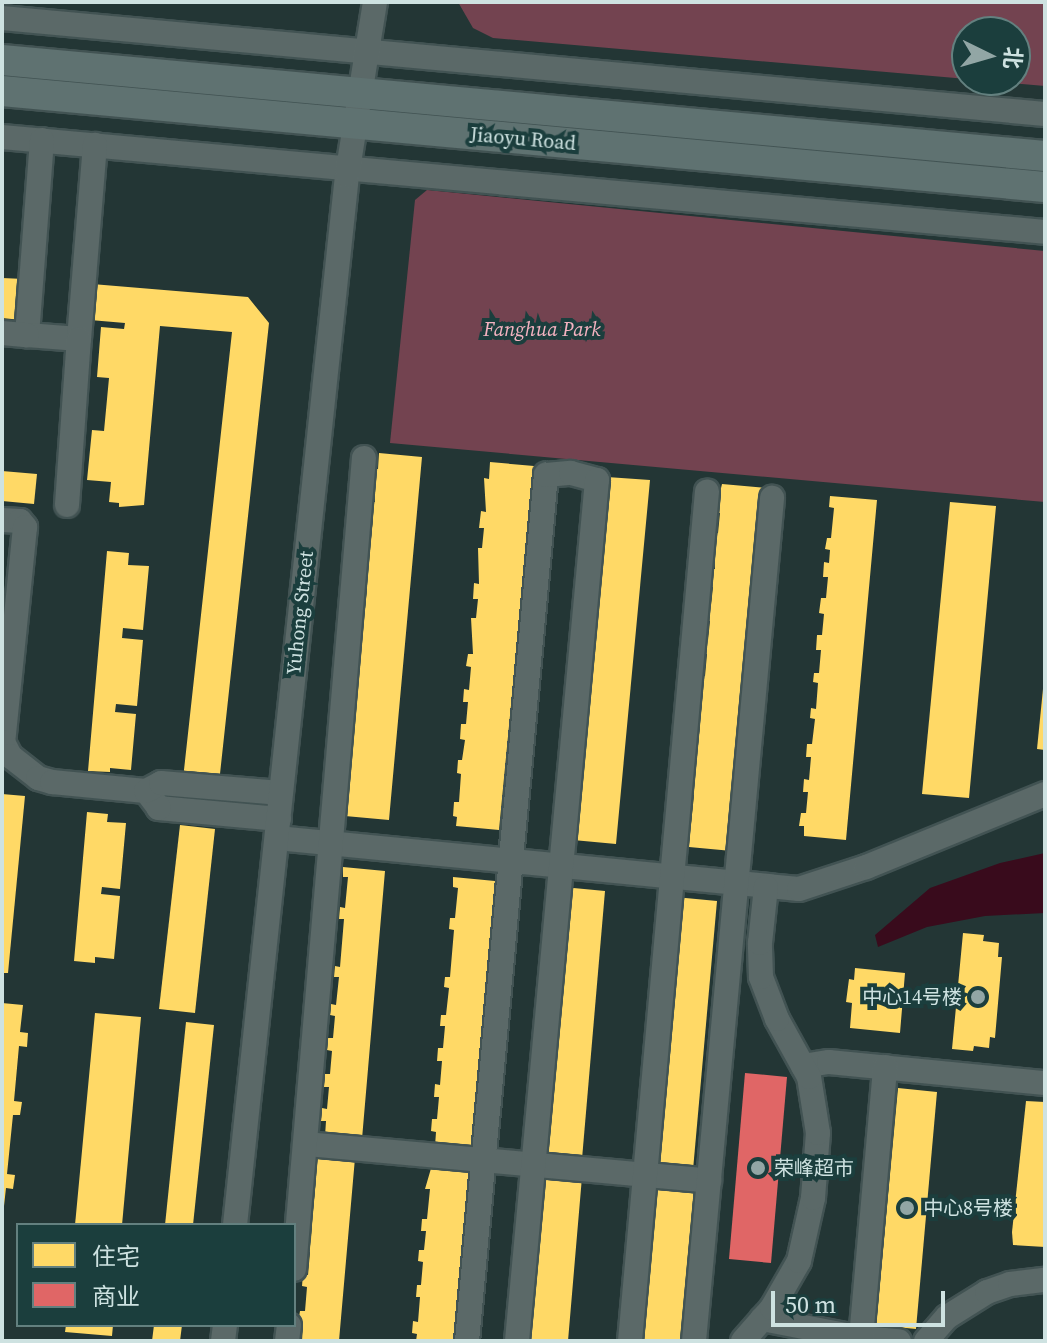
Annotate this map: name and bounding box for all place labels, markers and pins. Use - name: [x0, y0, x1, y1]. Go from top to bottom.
- place label: 中心14号楼: [862, 985, 962, 1009]
- marker: 中心14号楼: [969, 988, 987, 1006]
- place label: 荣峰超市: [774, 1156, 854, 1180]
- marker: 荣峰超市: [749, 1159, 767, 1177]
- place label: 中心8号楼: [923, 1196, 1013, 1220]
- marker: 中心8号楼: [898, 1199, 916, 1217]

